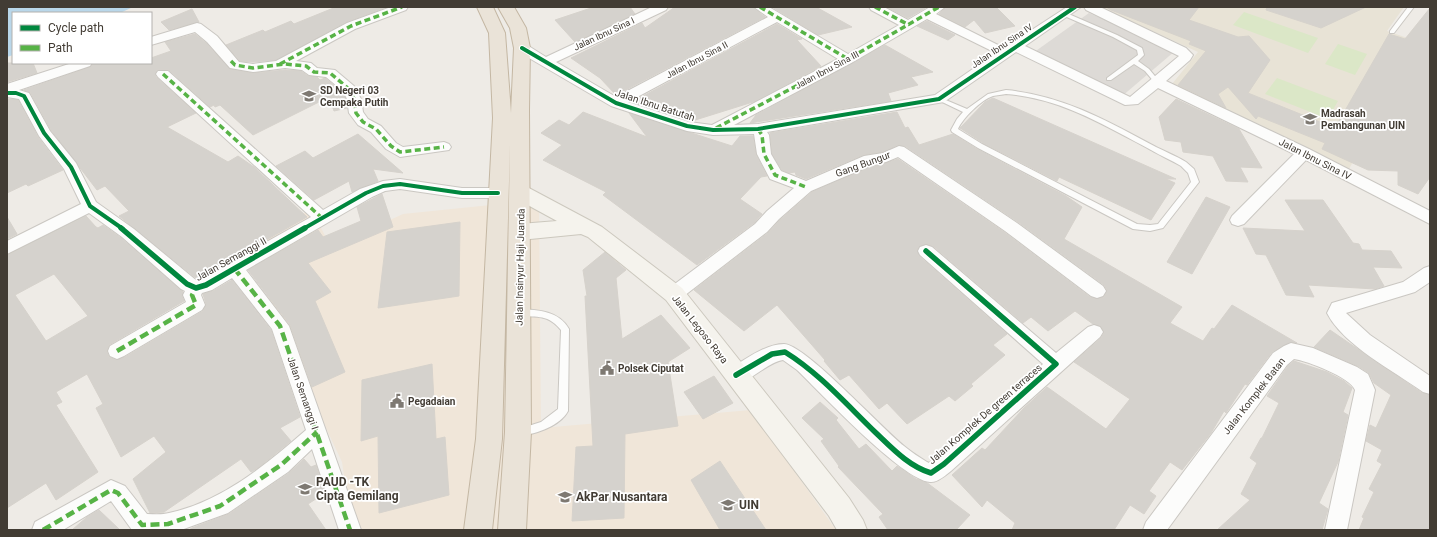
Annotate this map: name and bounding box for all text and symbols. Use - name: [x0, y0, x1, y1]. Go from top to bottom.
- legend: [12, 12, 152, 64]
- street label: Jalan Ibnu Sina I: [572, 16, 636, 52]
- text: Cycle path: [48, 21, 104, 35]
- street label: Jalan Ibnu Sina IV: [970, 22, 1035, 70]
- street label: Jalan Ibnu Sina II: [664, 40, 730, 80]
- text: Path: [48, 41, 73, 55]
- street label: Jalan Ibnu Sina III: [793, 49, 861, 91]
- place label: SD Negeri 03 Cempaka Putih: [320, 85, 389, 108]
- street label: Jalan Ibnu Batutah: [614, 87, 696, 123]
- school or university icon: SD Negeri 03 Cempaka Putih: [301, 88, 317, 104]
- place label: Madrasah Pembangunan UIN: [1321, 108, 1405, 131]
- school or university icon: Madrasah Pembangunan UIN: [1302, 111, 1318, 127]
- street label: Jalan Ibnu Sina IV: [1277, 136, 1354, 182]
- street label: Gang Bungur: [834, 149, 893, 179]
- street label: Jalan Insinyur Haji Juanda: [513, 208, 527, 326]
- street label: Jalan Semanggi II: [194, 235, 268, 283]
- street label: Jalan Legoso Raya: [670, 293, 730, 365]
- street label: Jalan Semanggi I: [285, 355, 321, 431]
- street label: Jalan Komplek Batan: [1221, 355, 1287, 437]
- public building icon: Polsek Ciputat: [599, 360, 615, 376]
- street label: Jalan Komplek De green terraces: [926, 362, 1044, 466]
- place label: Polsek Ciputat: [618, 363, 684, 374]
- public building icon: Pegadaian: [389, 393, 405, 409]
- place label: Pegadaian: [408, 396, 456, 407]
- place label: PAUD -TK Cipta Gemilang: [316, 475, 399, 503]
- school or university icon: PAUD -TK Cipta Gemilang: [297, 481, 313, 497]
- school or university icon: AkPar Nusantara: [557, 489, 573, 505]
- place label: AkPar Nusantara: [576, 490, 668, 504]
- school or university icon: UIN: [720, 497, 736, 513]
- place label: UIN: [739, 498, 759, 512]

